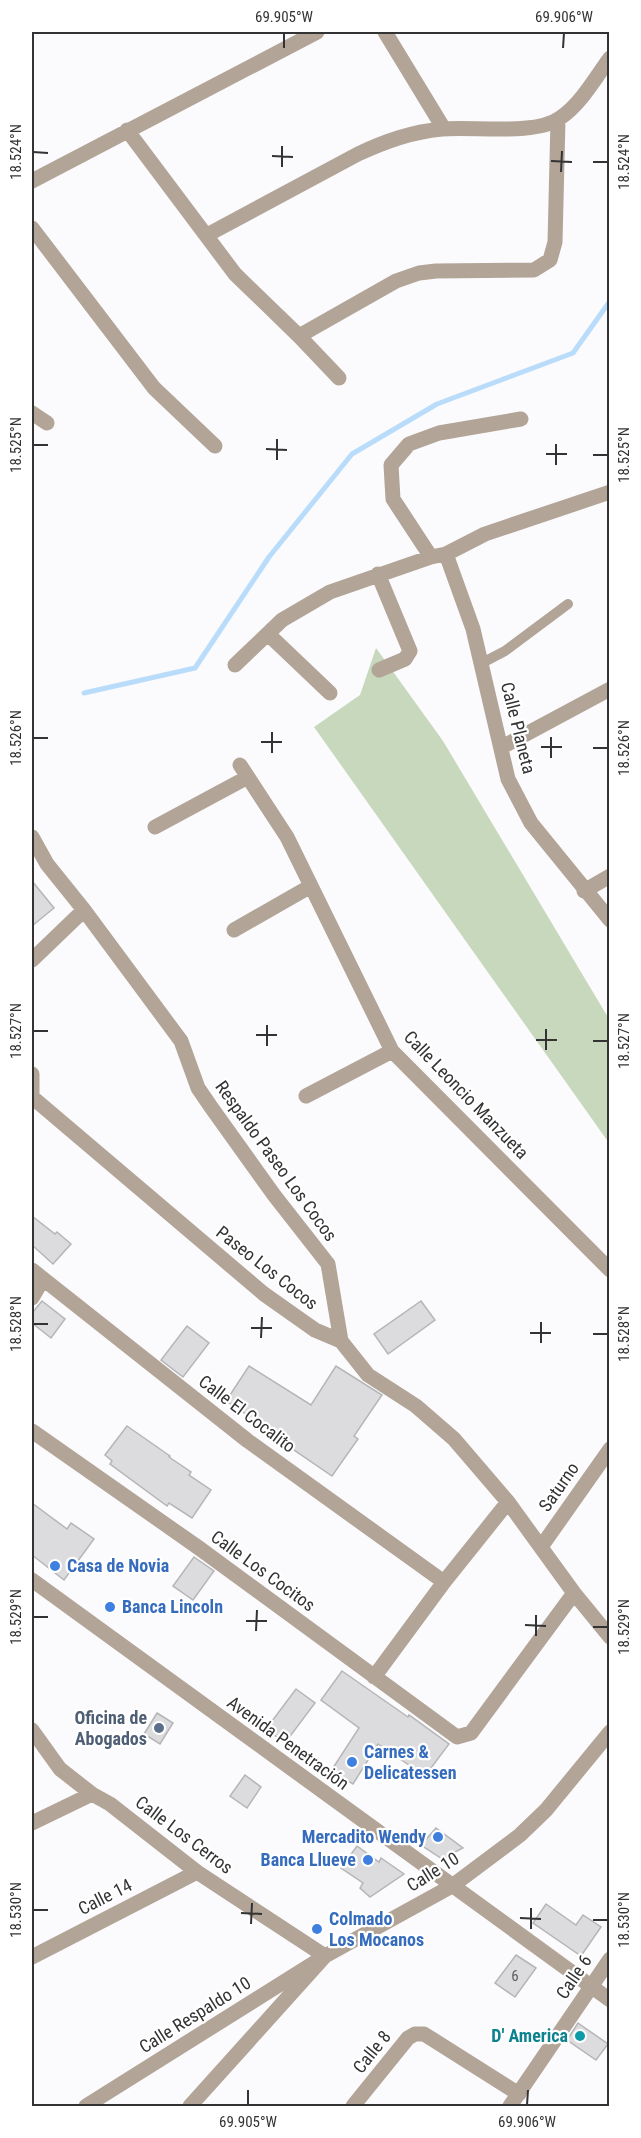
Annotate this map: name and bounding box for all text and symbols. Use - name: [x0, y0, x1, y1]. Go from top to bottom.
- text: 69.905°W: [255, 8, 314, 26]
- text: 69.906°W: [535, 8, 594, 26]
- text: 18.524°N: [7, 124, 25, 180]
- text: 18.524°N: [615, 134, 633, 190]
- text: 18.525°N: [7, 417, 25, 473]
- text: 18.525°N: [615, 427, 633, 483]
- street label: Calle Planeta: [497, 680, 540, 776]
- text: 18.526°N: [7, 710, 25, 766]
- text: 18.526°N: [615, 720, 633, 776]
- text: 18.527°N: [7, 1003, 25, 1059]
- text: 18.527°N: [615, 1013, 633, 1069]
- street label: Calle Leoncio Manzueta: [400, 1026, 533, 1163]
- street label: Respaldo Paseo Los Cocos: [211, 1076, 342, 1245]
- street label: Paseo Los Cocos: [212, 1221, 322, 1314]
- text: 18.528°N: [7, 1296, 25, 1352]
- text: 18.528°N: [615, 1306, 633, 1362]
- street label: Calle El Cocalito: [195, 1370, 300, 1457]
- street label: Saturno: [534, 1458, 583, 1515]
- street label: Calle Los Cocitos: [207, 1526, 319, 1615]
- place label: Casa de Novia: [67, 1555, 169, 1576]
- marker: Casa de Novia: [48, 1559, 62, 1573]
- text: 18.529°N: [7, 1589, 25, 1645]
- place label: Banca Lincoln: [122, 1596, 223, 1617]
- text: 18.529°N: [615, 1599, 633, 1655]
- marker: Banca Lincoln: [103, 1600, 117, 1614]
- street label: Avenida Penetración: [223, 1691, 353, 1794]
- place label: Oficina de Abogados: [74, 1707, 147, 1749]
- marker: Oficina de Abogados: [152, 1721, 166, 1735]
- place label: Carnes & Delicatessen: [364, 1741, 457, 1783]
- marker: Carnes & Delicatessen: [345, 1755, 359, 1769]
- street label: Calle Los Cerros: [132, 1791, 237, 1878]
- place label: Mercadito Wendy: [302, 1826, 426, 1847]
- marker: Mercadito Wendy: [431, 1830, 445, 1844]
- street label: Calle 10: [403, 1847, 463, 1896]
- place label: Banca Llueve: [261, 1849, 356, 1870]
- marker: Banca Llueve: [361, 1853, 375, 1867]
- street label: Calle 14: [74, 1874, 135, 1919]
- text: 18.530°N: [7, 1882, 25, 1938]
- text: 18.530°N: [615, 1892, 633, 1948]
- place label: Colmado Los Mocanos: [329, 1908, 424, 1950]
- marker: Colmado Los Mocanos: [310, 1922, 324, 1936]
- street label: Calle 6: [551, 1951, 596, 2003]
- house number: 6: [511, 1967, 519, 1985]
- street label: Calle Respaldo 10: [135, 1972, 254, 2057]
- place label: D' America: [491, 2025, 568, 2046]
- street label: Calle 8: [348, 2026, 395, 2077]
- marker: D' America: [573, 2029, 587, 2043]
- text: 69.905°W: [219, 2113, 278, 2131]
- text: 69.906°W: [498, 2113, 557, 2131]

